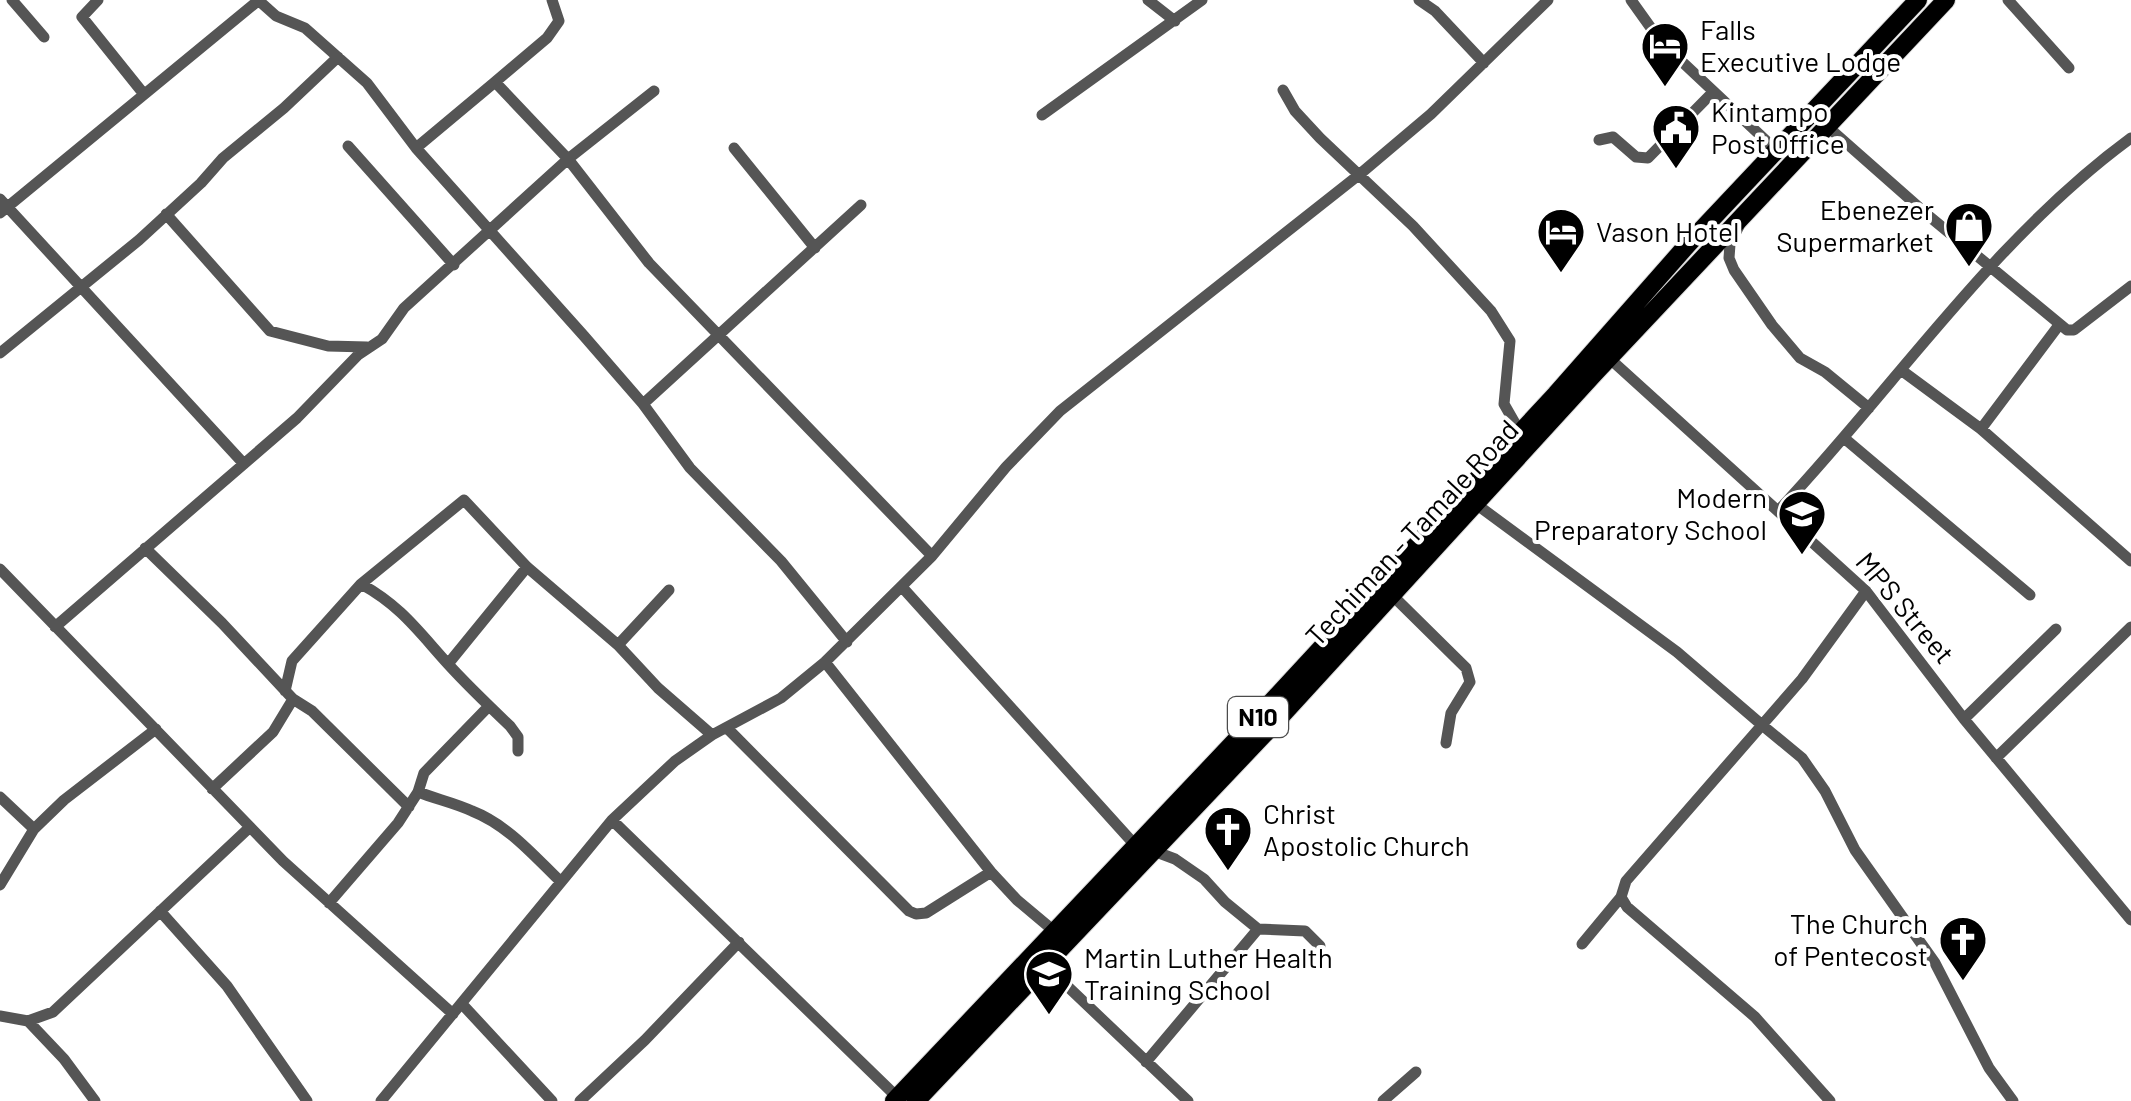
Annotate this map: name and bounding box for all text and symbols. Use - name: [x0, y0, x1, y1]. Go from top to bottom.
- place label: Falls Executive Lodge: [1700, 12, 1901, 78]
- hotel icon: Falls Executive Lodge: [1639, 20, 1691, 88]
- place label: Kintampo Post Office: [1711, 94, 1845, 160]
- public building icon: Kintampo Post Office: [1650, 102, 1702, 170]
- place label: Ebenezer Supermarket: [1776, 192, 1934, 258]
- shop icon: Ebenezer Supermarket: [1943, 200, 1995, 268]
- hotel icon: Vason Hotel: [1535, 206, 1587, 274]
- place label: Vason Hotel: [1596, 214, 1739, 248]
- street label: Techiman - Tamale Road: [1298, 412, 1525, 652]
- place label: Modern Preparatory School: [1534, 480, 1767, 546]
- school or university icon: Modern Preparatory School: [1776, 488, 1828, 556]
- street label: MPS Street: [1849, 545, 1962, 670]
- road number: N10: [1228, 697, 1288, 737]
- place label: Christ Apostolic Church: [1263, 796, 1470, 862]
- church icon: Christ Apostolic Church: [1202, 804, 1254, 872]
- place label: The Church of Pentecost: [1773, 906, 1928, 972]
- church icon: The Church of Pentecost: [1937, 914, 1989, 982]
- place label: Martin Luther Health Training School: [1084, 940, 1333, 1006]
- school or university icon: Martin Luther Health Training School: [1023, 948, 1075, 1016]

